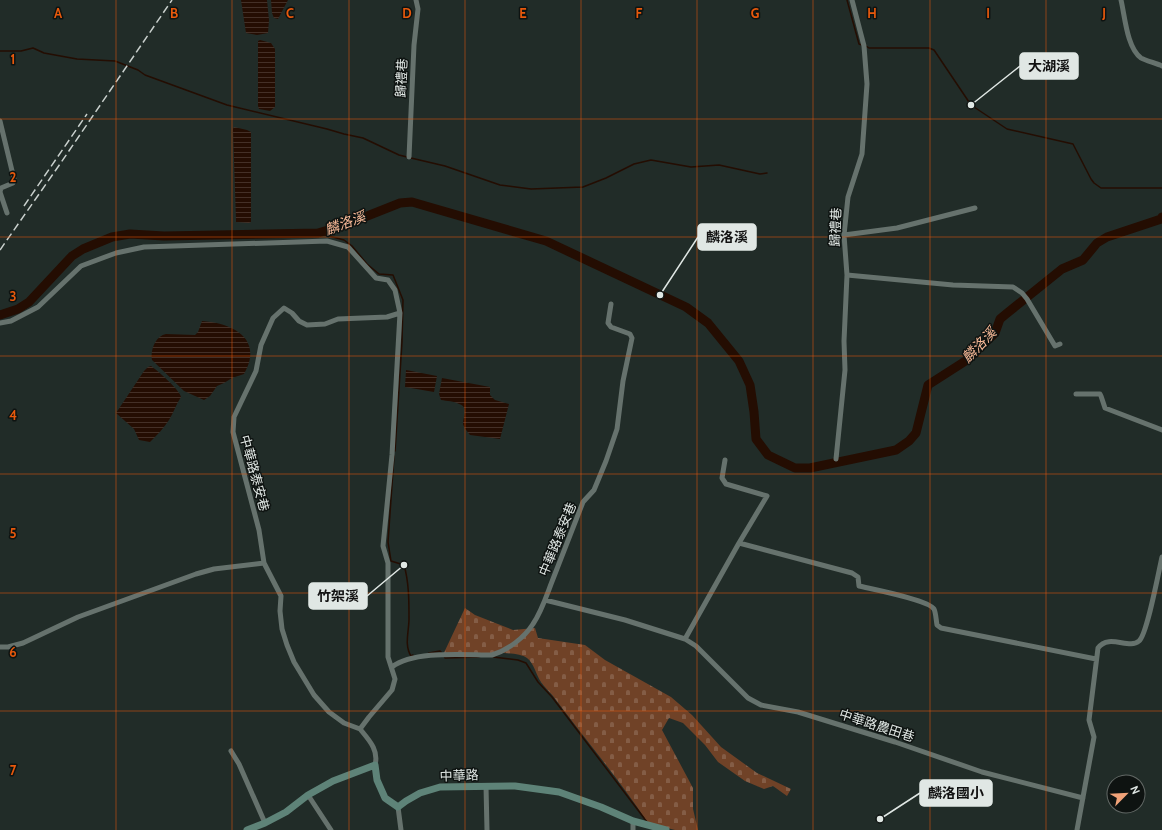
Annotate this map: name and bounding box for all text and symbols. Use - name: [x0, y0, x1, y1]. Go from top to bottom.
- text: A: [54, 5, 63, 21]
- text: B: [170, 5, 178, 21]
- text: C: [286, 5, 294, 21]
- text: D: [402, 5, 412, 21]
- text: E: [519, 5, 527, 21]
- text: F: [636, 5, 643, 21]
- text: G: [751, 5, 760, 21]
- text: H: [867, 5, 877, 21]
- text: I: [986, 5, 990, 21]
- text: J: [1101, 5, 1106, 21]
- text: 1: [11, 51, 15, 67]
- callout: 大湖溪: [1020, 53, 1078, 79]
- text: 大湖溪: [1028, 57, 1070, 75]
- street label: 歸禮巷: [392, 58, 410, 98]
- text: 2: [10, 169, 17, 185]
- water label: 麟洛溪: [322, 207, 370, 239]
- street label: 歸禮巷: [826, 207, 844, 247]
- callout: 麟洛溪: [698, 224, 756, 250]
- text: 麟洛溪: [706, 228, 748, 246]
- text: 3: [9, 288, 17, 304]
- water label: 麟洛溪: [958, 322, 1001, 366]
- text: 4: [9, 407, 17, 423]
- street label: 中華路泰安巷: [237, 433, 273, 513]
- street label: 中華路泰安巷: [535, 500, 579, 578]
- text: 5: [10, 525, 17, 541]
- callout: 竹架溪: [309, 583, 367, 609]
- text: 竹架溪: [317, 587, 359, 605]
- text: 6: [9, 644, 17, 660]
- street label: 中華路農田巷: [837, 705, 917, 745]
- text: 7: [10, 762, 17, 778]
- street label: 中華路: [439, 766, 479, 784]
- north arrow: [1106, 774, 1146, 814]
- callout: 麟洛國小: [920, 780, 992, 806]
- text: 麟洛國小: [928, 784, 984, 802]
- text: N: [1127, 784, 1143, 796]

